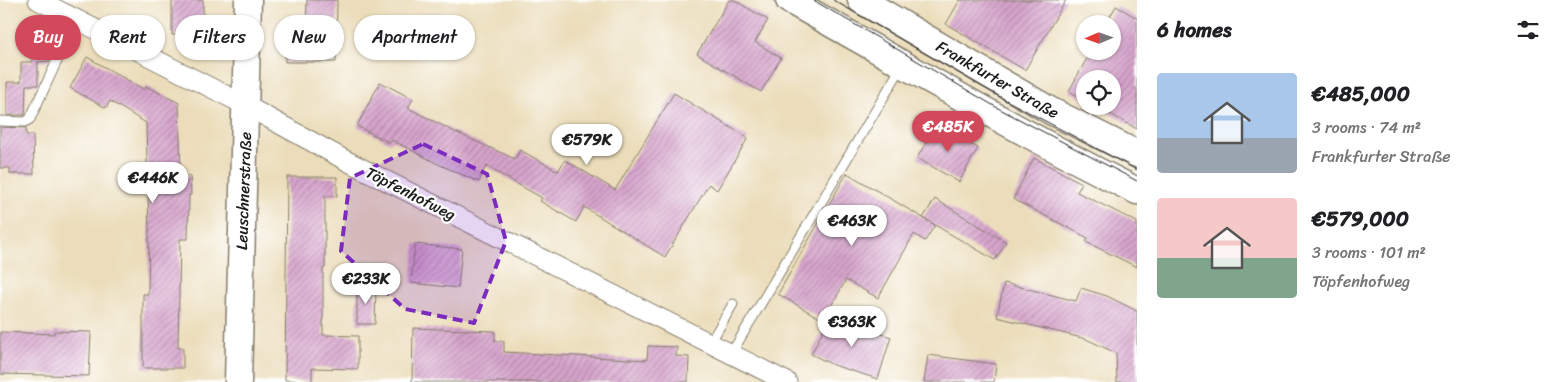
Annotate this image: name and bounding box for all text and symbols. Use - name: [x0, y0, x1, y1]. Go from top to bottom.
- text: 6 homes: [1157, 11, 1232, 49]
- chip: Buy: [15, 15, 81, 60]
- chip: Rent: [91, 15, 165, 60]
- chip: Filters: [175, 15, 264, 60]
- chip: New: [274, 15, 344, 60]
- chip: Apartment: [354, 15, 475, 60]
- north arrow: [1076, 15, 1121, 60]
- map controls: [1076, 15, 1121, 115]
- icon: filters: [1514, 16, 1542, 44]
- street label: Frankfurter Straße: [931, 32, 1065, 127]
- button: locate: [1076, 70, 1121, 115]
- text: €485,000: [1312, 75, 1410, 113]
- icon: home: [1197, 93, 1257, 153]
- pin: €485K: [913, 110, 983, 153]
- text: €485K: [923, 112, 973, 141]
- text: 3 rooms · 74 m²: [1312, 113, 1421, 142]
- pin: €579K: [552, 124, 622, 166]
- text: €579K: [562, 125, 612, 154]
- street label: Leuschnerstraße: [227, 131, 260, 251]
- text: Frankfurter Straße: [1312, 142, 1450, 171]
- street label: Töpfenhofweg: [360, 158, 461, 229]
- pin: €446K: [118, 162, 188, 204]
- text: €446K: [128, 163, 178, 192]
- text: €579,000: [1312, 200, 1409, 238]
- pin: €463K: [817, 204, 887, 247]
- text: €463K: [828, 206, 876, 235]
- icon: home: [1197, 218, 1257, 278]
- text: 3 rooms · 101 m²: [1312, 238, 1426, 267]
- pin: €233K: [331, 262, 401, 305]
- text: €233K: [342, 264, 390, 293]
- text: Töpfenhofweg: [1312, 267, 1410, 296]
- pin: €363K: [817, 306, 887, 348]
- text: €363K: [828, 307, 876, 336]

